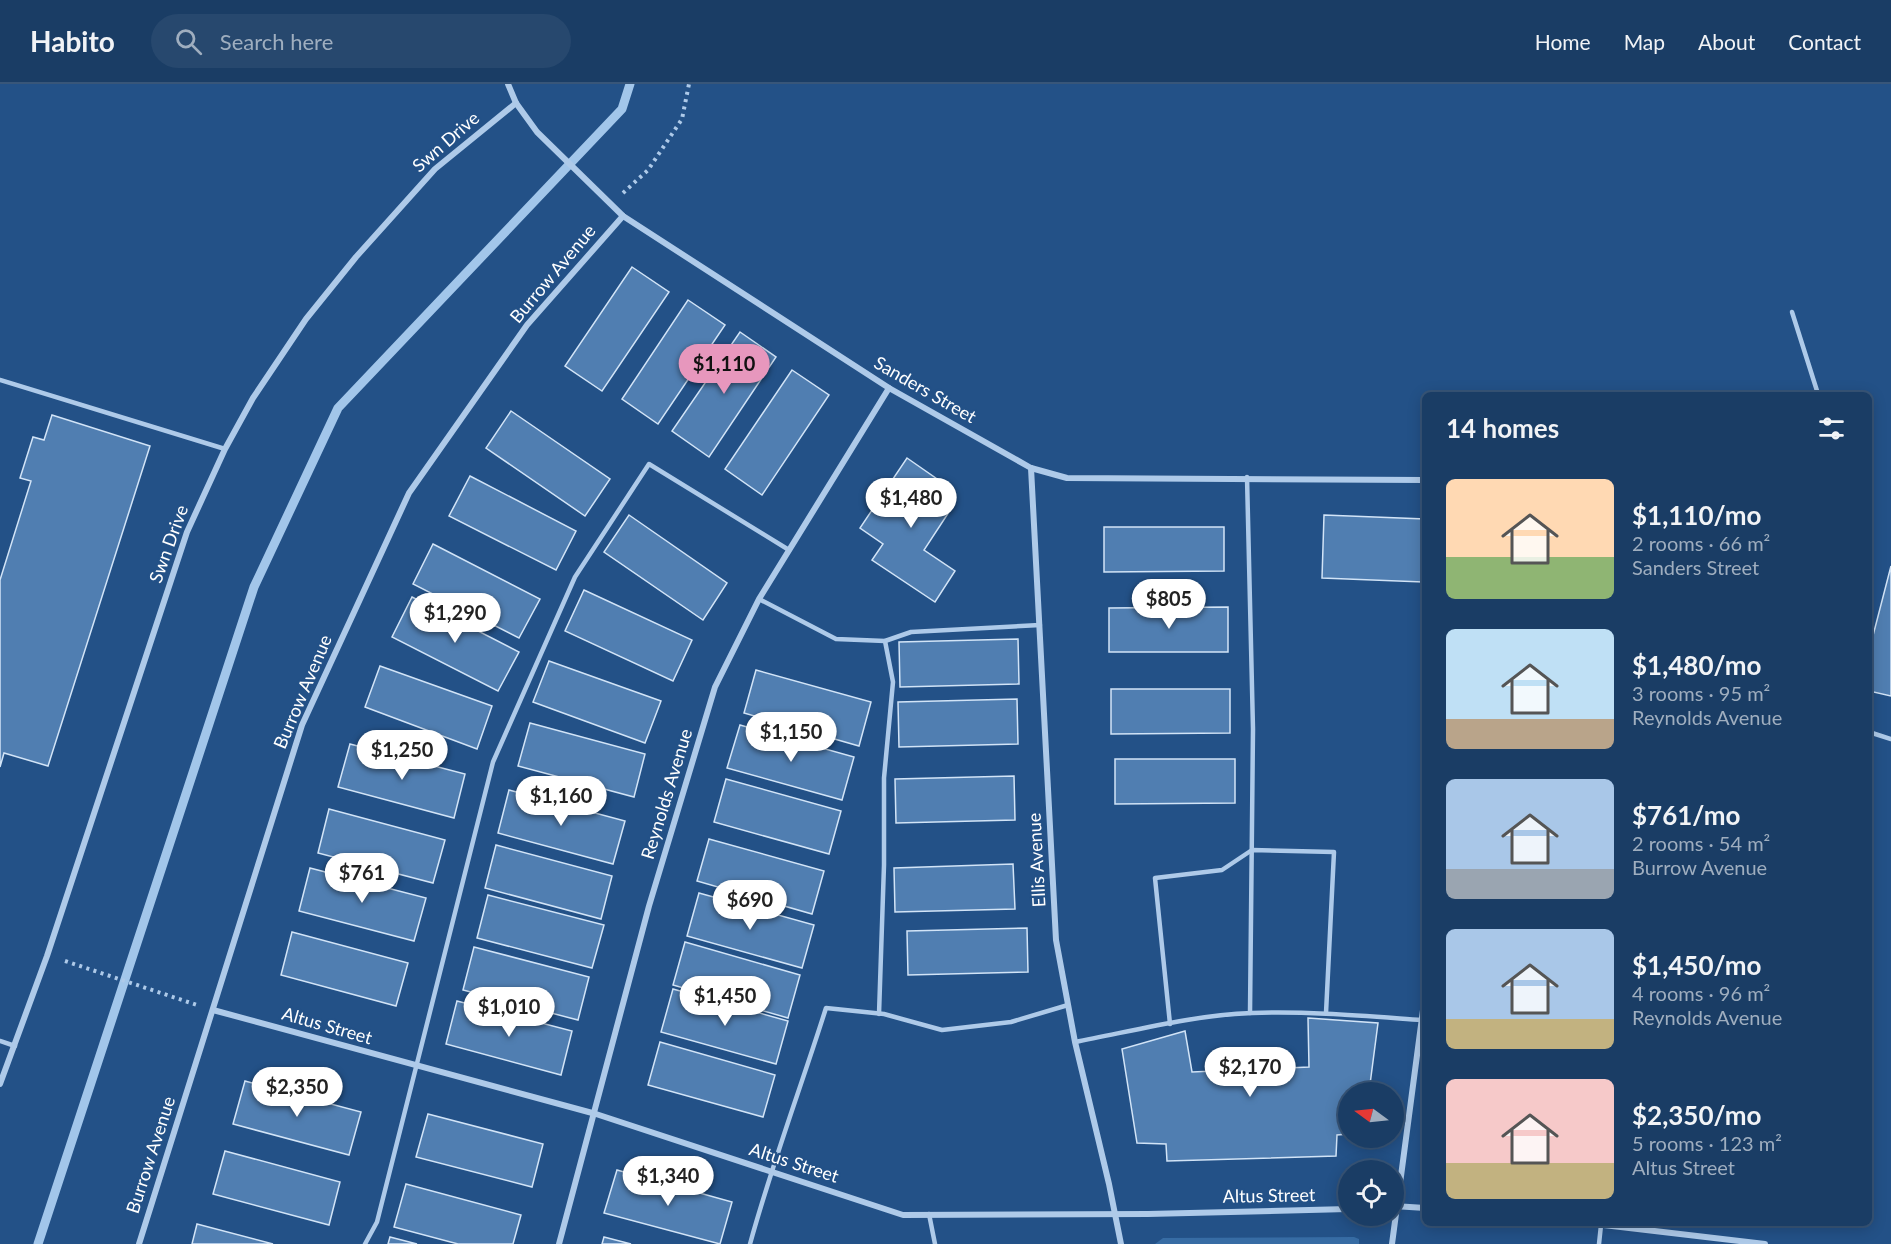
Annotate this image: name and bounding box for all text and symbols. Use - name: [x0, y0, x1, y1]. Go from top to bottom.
- search box: [151, 14, 571, 68]
- text: Habito: [30, 24, 115, 58]
- icon: search: [172, 25, 205, 58]
- text: Search here: [220, 28, 333, 55]
- text: Home: [1535, 29, 1591, 54]
- text: Map: [1624, 29, 1665, 54]
- text: About: [1698, 29, 1755, 54]
- text: Contact: [1788, 29, 1861, 54]
- street label: Swn Drive: [407, 106, 483, 176]
- street label: Burrow Avenue: [505, 220, 600, 327]
- pin: $1,110: [675, 344, 773, 395]
- text: $1,110: [693, 351, 755, 375]
- street label: Sanders Street: [870, 351, 981, 428]
- text: 14 homes: [1446, 412, 1559, 444]
- icon: filters: [1815, 412, 1848, 445]
- pin: $1,480: [862, 478, 960, 529]
- text: $1,480: [880, 485, 942, 509]
- text: $1,110/mo: [1632, 499, 1762, 531]
- street label: Swn Drive: [144, 502, 192, 586]
- icon: home: [1494, 503, 1566, 575]
- text: 2 rooms · 66 m²: [1632, 531, 1770, 555]
- text: Sanders Street: [1632, 555, 1759, 579]
- pin: $805: [1133, 579, 1205, 630]
- text: $805: [1146, 586, 1192, 610]
- pin: $1,290: [406, 593, 504, 644]
- text: $1,290: [424, 600, 486, 624]
- street label: Burrow Avenue: [268, 631, 336, 752]
- text: $1,480/mo: [1632, 649, 1762, 681]
- icon: home: [1494, 653, 1566, 725]
- text: 3 rooms · 95 m²: [1632, 681, 1770, 705]
- text: Reynolds Avenue: [1632, 705, 1782, 729]
- pin: $1,150: [742, 712, 840, 763]
- text: $1,150: [760, 719, 822, 743]
- street label: Reynolds Avenue: [636, 726, 696, 862]
- pin: $1,250: [353, 730, 451, 781]
- text: $1,250: [371, 737, 433, 761]
- pin: $1,160: [512, 776, 610, 827]
- text: $1,160: [530, 783, 592, 807]
- text: $761/mo: [1632, 799, 1740, 831]
- icon: home: [1494, 803, 1566, 875]
- street label: Ellis Avenue: [1023, 812, 1049, 908]
- text: 2 rooms · 54 m²: [1632, 831, 1770, 855]
- pin: $761: [326, 853, 398, 904]
- text: Burrow Avenue: [1632, 855, 1767, 879]
- text: $761: [339, 860, 385, 884]
- pin: $690: [714, 880, 786, 931]
- text: $690: [727, 887, 773, 911]
- text: $1,450/mo: [1632, 949, 1762, 981]
- icon: home: [1494, 953, 1566, 1025]
- pin: $1,450: [676, 976, 774, 1027]
- text: 4 rooms · 96 m²: [1632, 981, 1770, 1005]
- text: $1,450: [694, 983, 756, 1007]
- pin: $1,010: [460, 987, 558, 1038]
- text: $1,010: [478, 994, 540, 1018]
- street label: Altus Street: [280, 1002, 375, 1049]
- text: Reynolds Avenue: [1632, 1005, 1782, 1029]
- pin: $2,170: [1201, 1047, 1299, 1098]
- text: $2,170: [1219, 1054, 1281, 1078]
- pin: $2,350: [248, 1067, 346, 1118]
- text: $2,350: [266, 1074, 328, 1098]
- north arrow: [1338, 1082, 1404, 1148]
- map controls: [1338, 1082, 1404, 1226]
- street label: Burrow Avenue: [121, 1093, 179, 1216]
- text: $2,350/mo: [1632, 1099, 1762, 1131]
- icon: home: [1494, 1103, 1566, 1175]
- text: 5 rooms · 123 m²: [1632, 1131, 1782, 1155]
- street label: Altus Street: [747, 1137, 842, 1187]
- text: Altus Street: [1632, 1155, 1735, 1179]
- pin: $1,340: [619, 1156, 717, 1207]
- button: locate: [1338, 1160, 1404, 1226]
- text: $1,340: [637, 1163, 699, 1187]
- street label: Altus Street: [1222, 1183, 1316, 1207]

